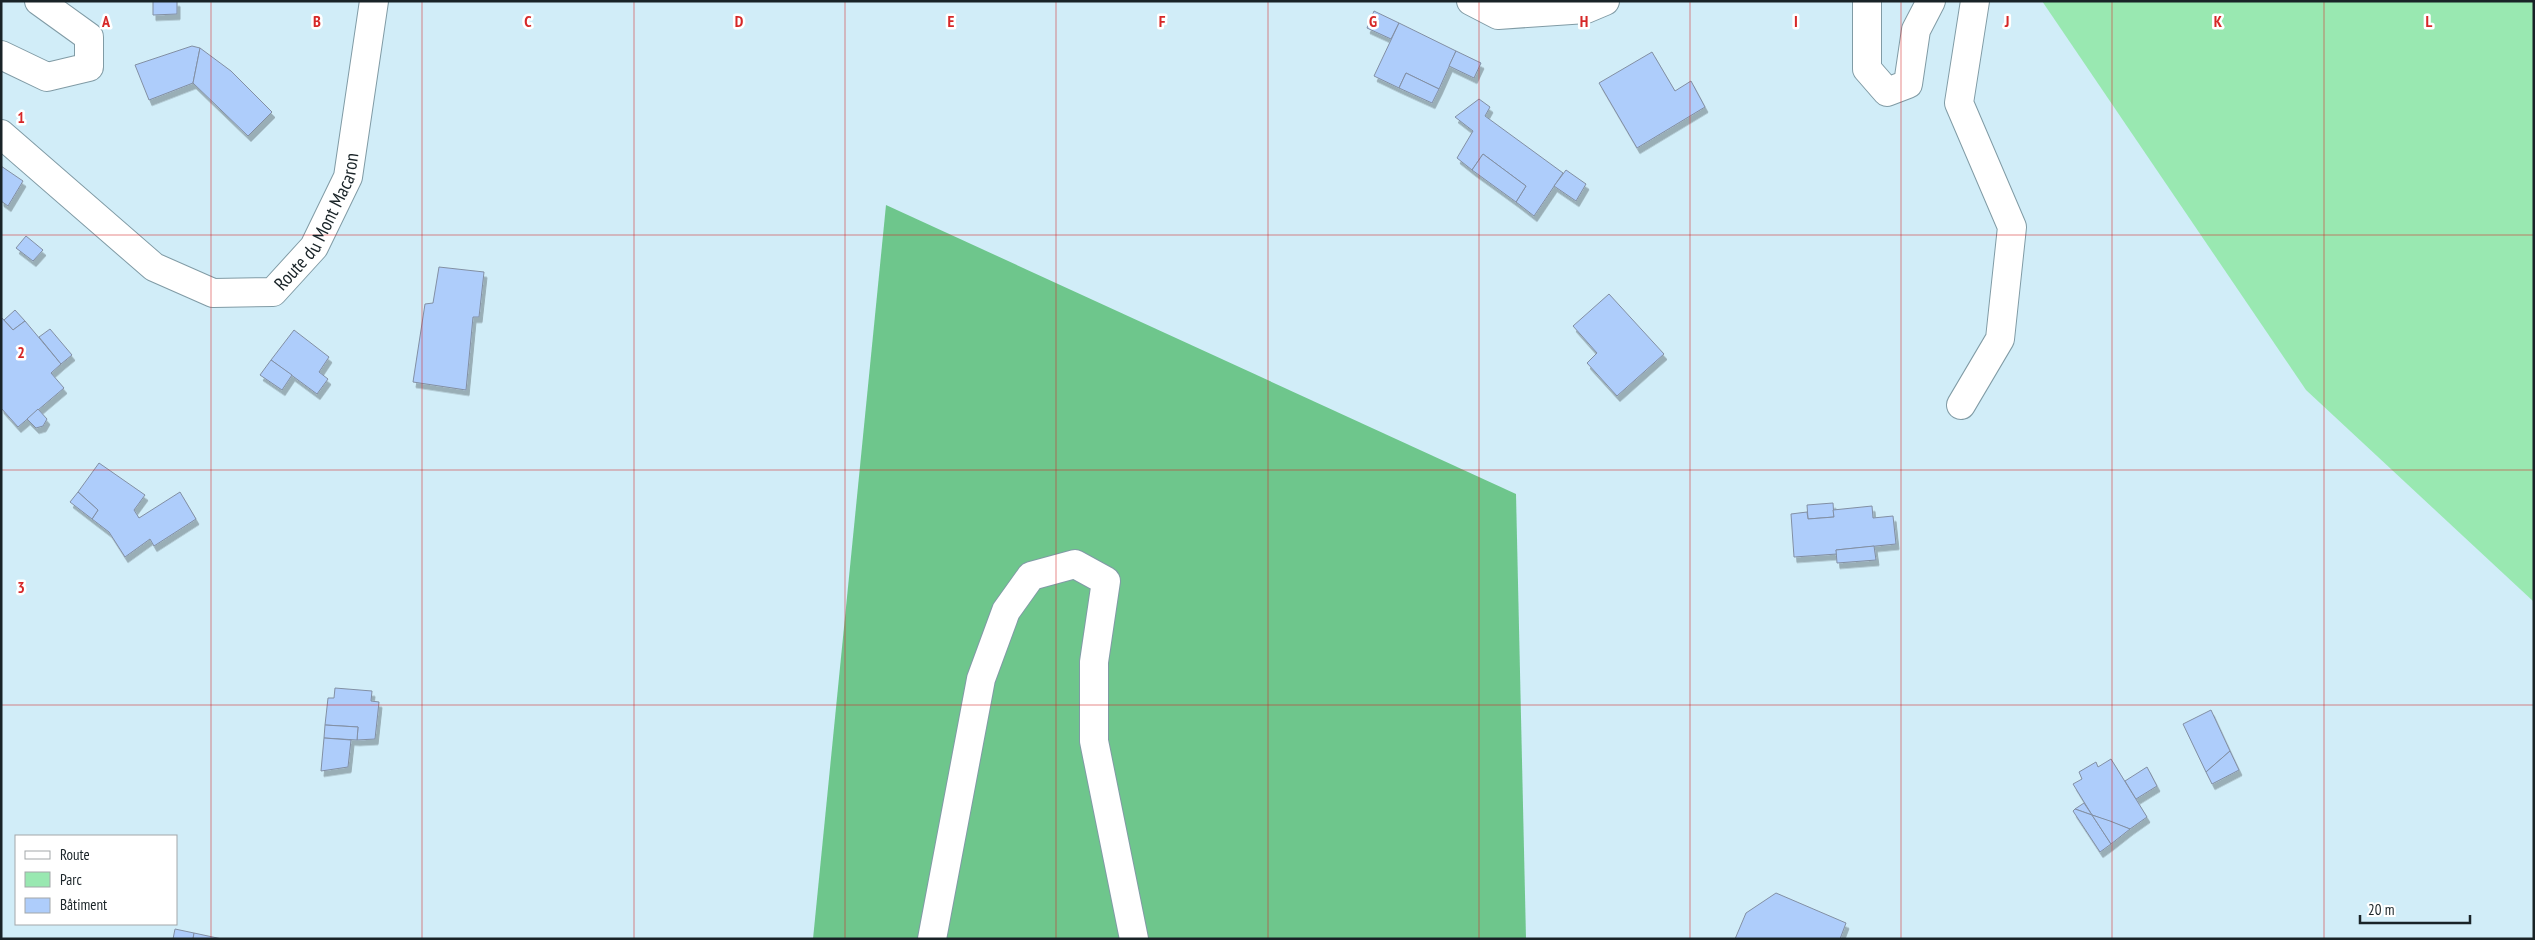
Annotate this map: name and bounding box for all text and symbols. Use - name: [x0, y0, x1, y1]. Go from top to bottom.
- text: A: [101, 11, 111, 31]
- text: B: [313, 11, 321, 31]
- text: C: [524, 11, 532, 31]
- text: D: [735, 11, 744, 31]
- text: E: [948, 11, 955, 31]
- text: F: [1159, 11, 1166, 31]
- text: G: [1369, 11, 1377, 31]
- text: H: [1580, 11, 1588, 31]
- text: I: [1794, 11, 1798, 31]
- text: J: [2004, 11, 2009, 31]
- text: K: [2214, 11, 2223, 31]
- text: L: [2426, 11, 2433, 31]
- text: 1: [17, 107, 25, 127]
- street label: Route du Mont Macaron: [269, 151, 363, 295]
- text: 2: [17, 342, 25, 362]
- text: 3: [17, 577, 25, 597]
- legend: [15, 835, 178, 925]
- text: Route: [60, 845, 90, 864]
- text: Parc: [60, 870, 82, 889]
- scale bar: [2360, 892, 2470, 924]
- text: Bâtiment: [60, 895, 107, 914]
- text: 20 m: [2368, 900, 2394, 919]

